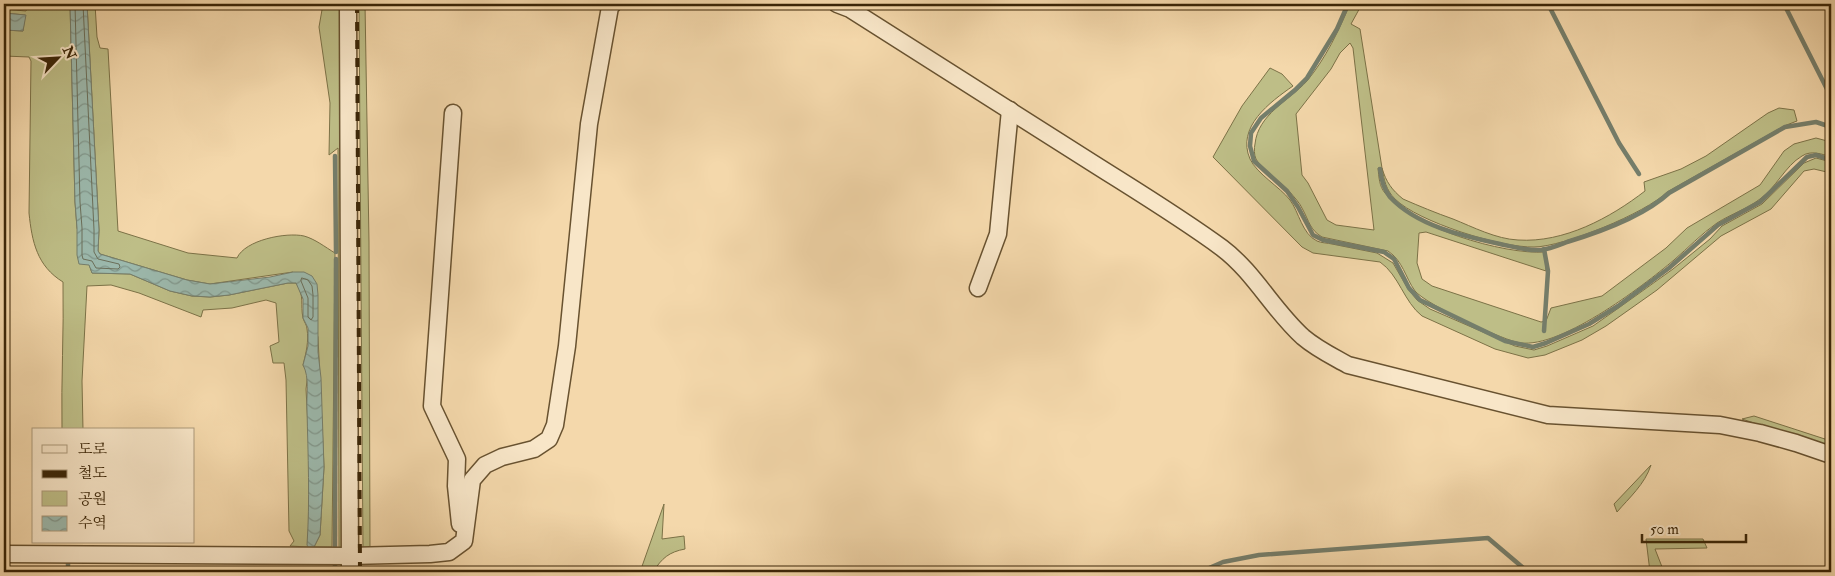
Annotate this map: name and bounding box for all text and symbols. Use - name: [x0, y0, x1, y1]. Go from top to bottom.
- north arrow: [32, 32, 82, 82]
- text: N: [59, 43, 80, 62]
- legend: [32, 428, 195, 544]
- text: 도로: [78, 440, 107, 459]
- text: 철도: [78, 464, 107, 483]
- text: 공원: [78, 490, 107, 509]
- scale bar: [1642, 511, 1746, 543]
- text: 수역: [78, 514, 107, 533]
- text: 50 m: [1650, 520, 1679, 539]

